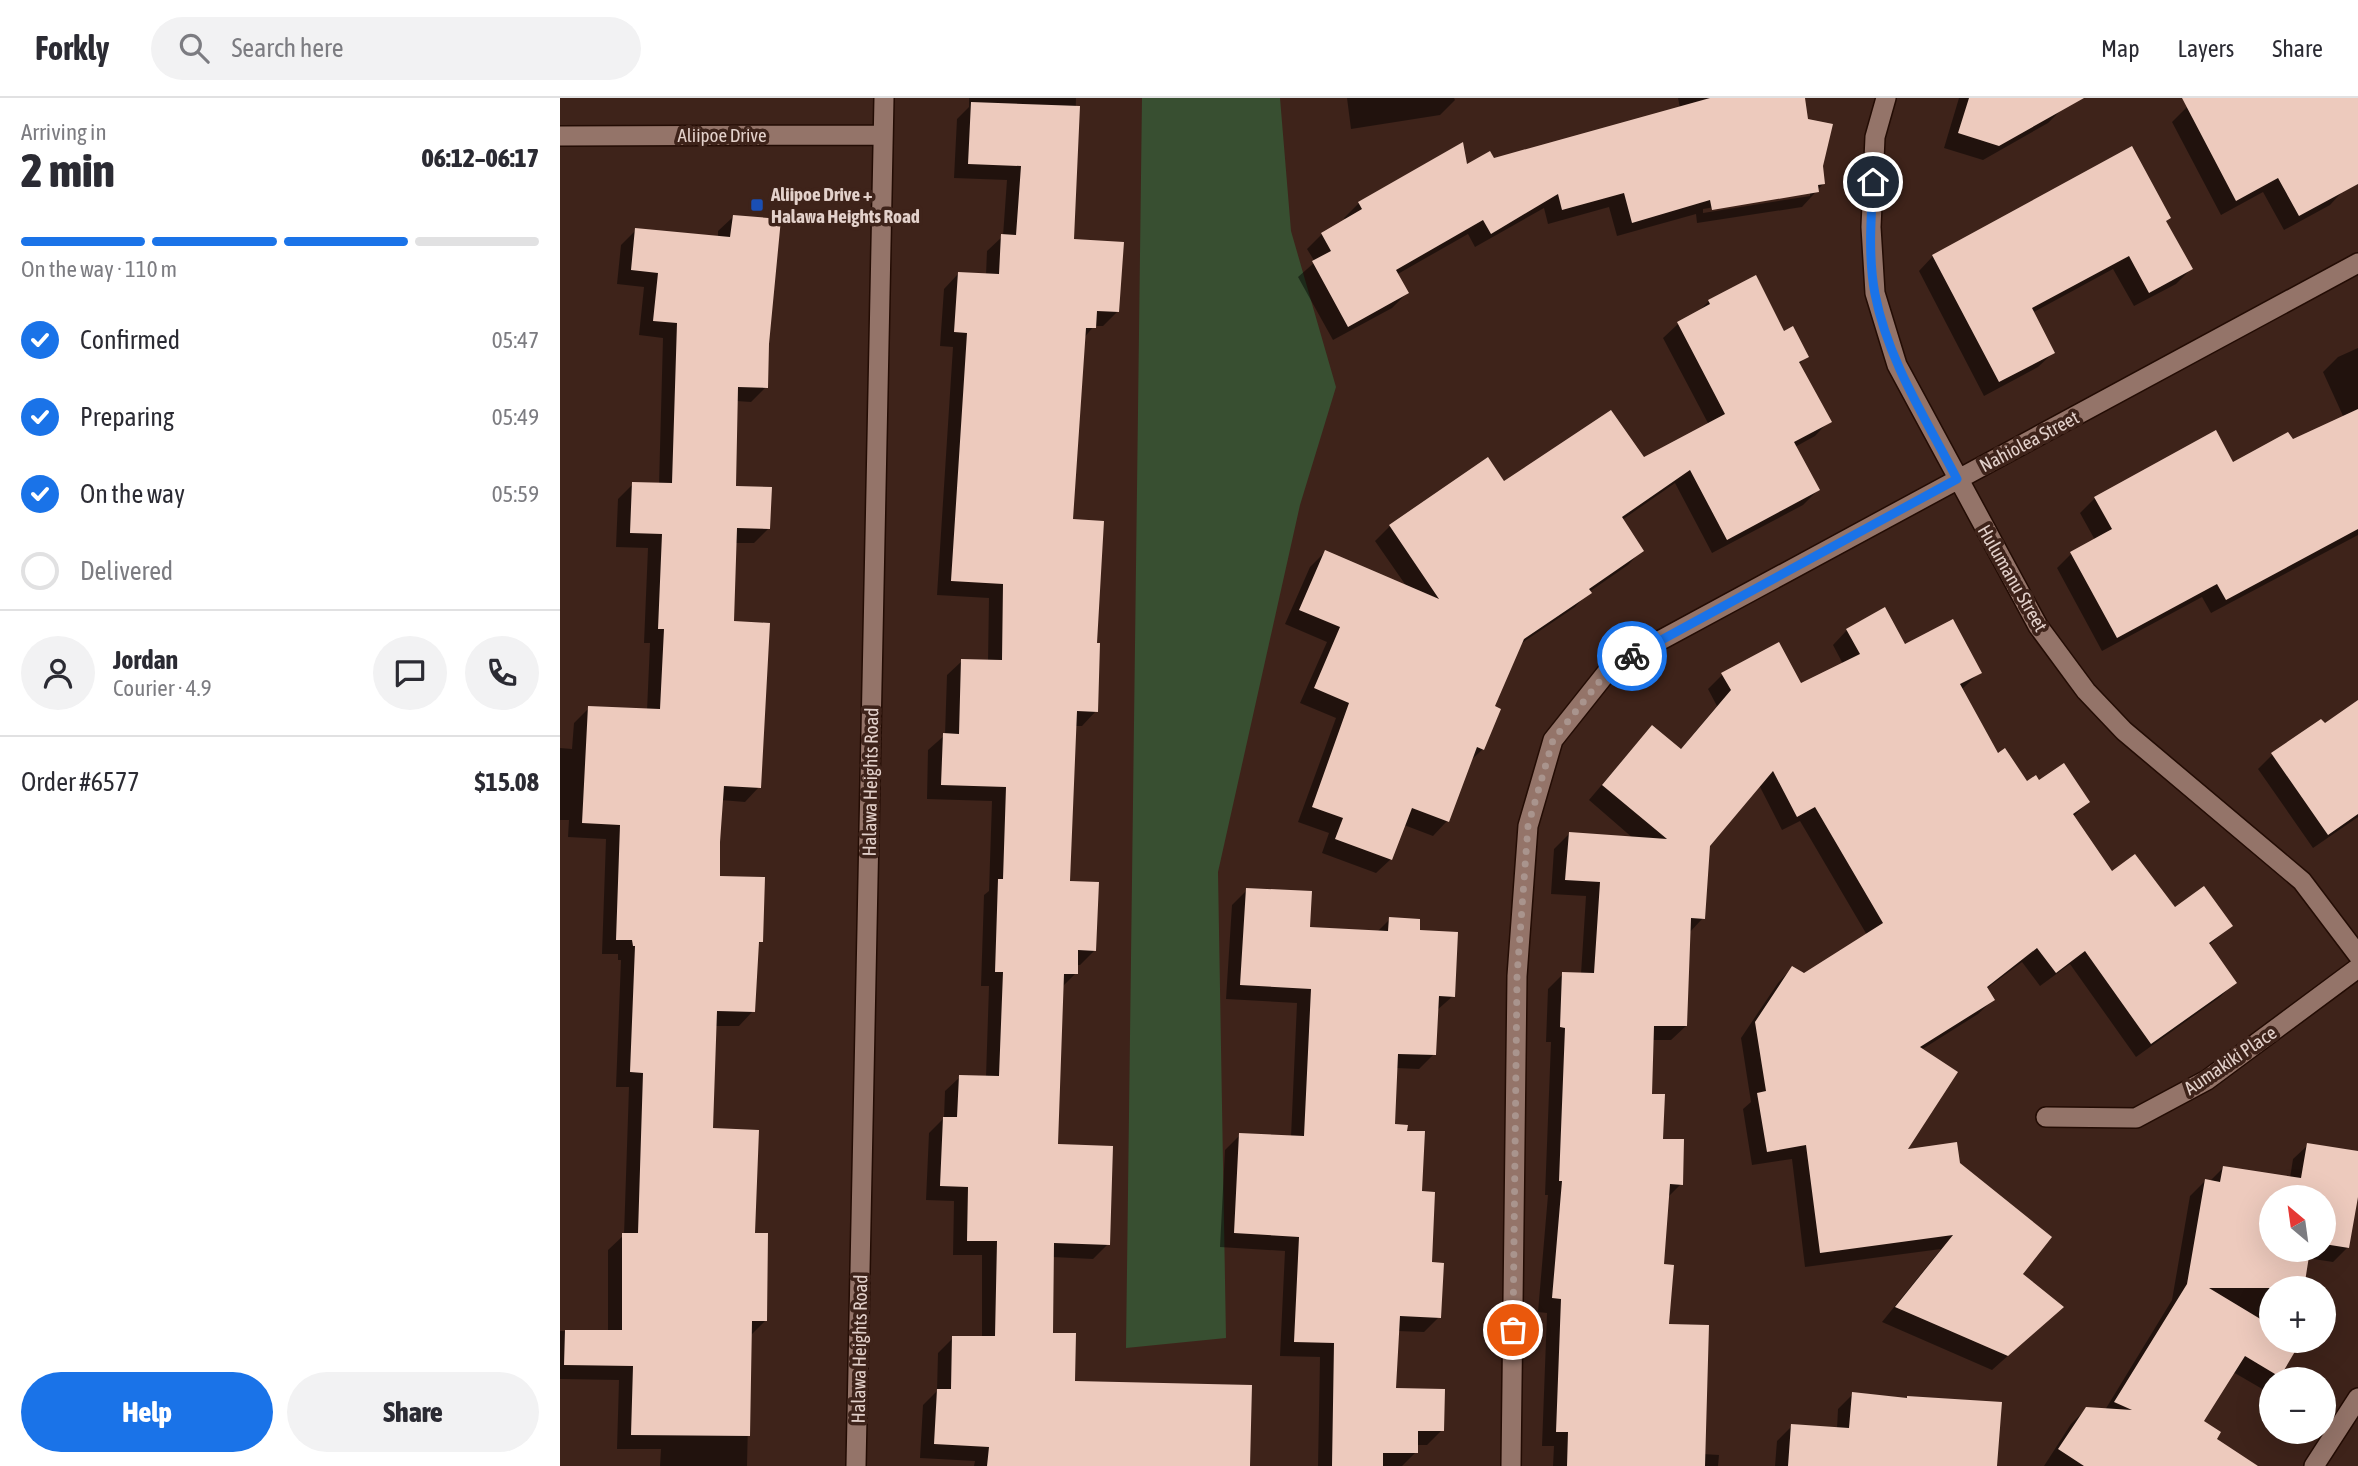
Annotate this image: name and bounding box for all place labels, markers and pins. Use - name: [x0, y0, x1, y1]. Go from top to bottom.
- pin: [1843, 152, 1903, 212]
- place label: Aliipoe Drive + Halawa Heights Road: [770, 183, 920, 227]
- marker: Aliipoe Drive + Halawa Heights Road: [749, 197, 765, 213]
- pin: [1483, 1300, 1543, 1360]

